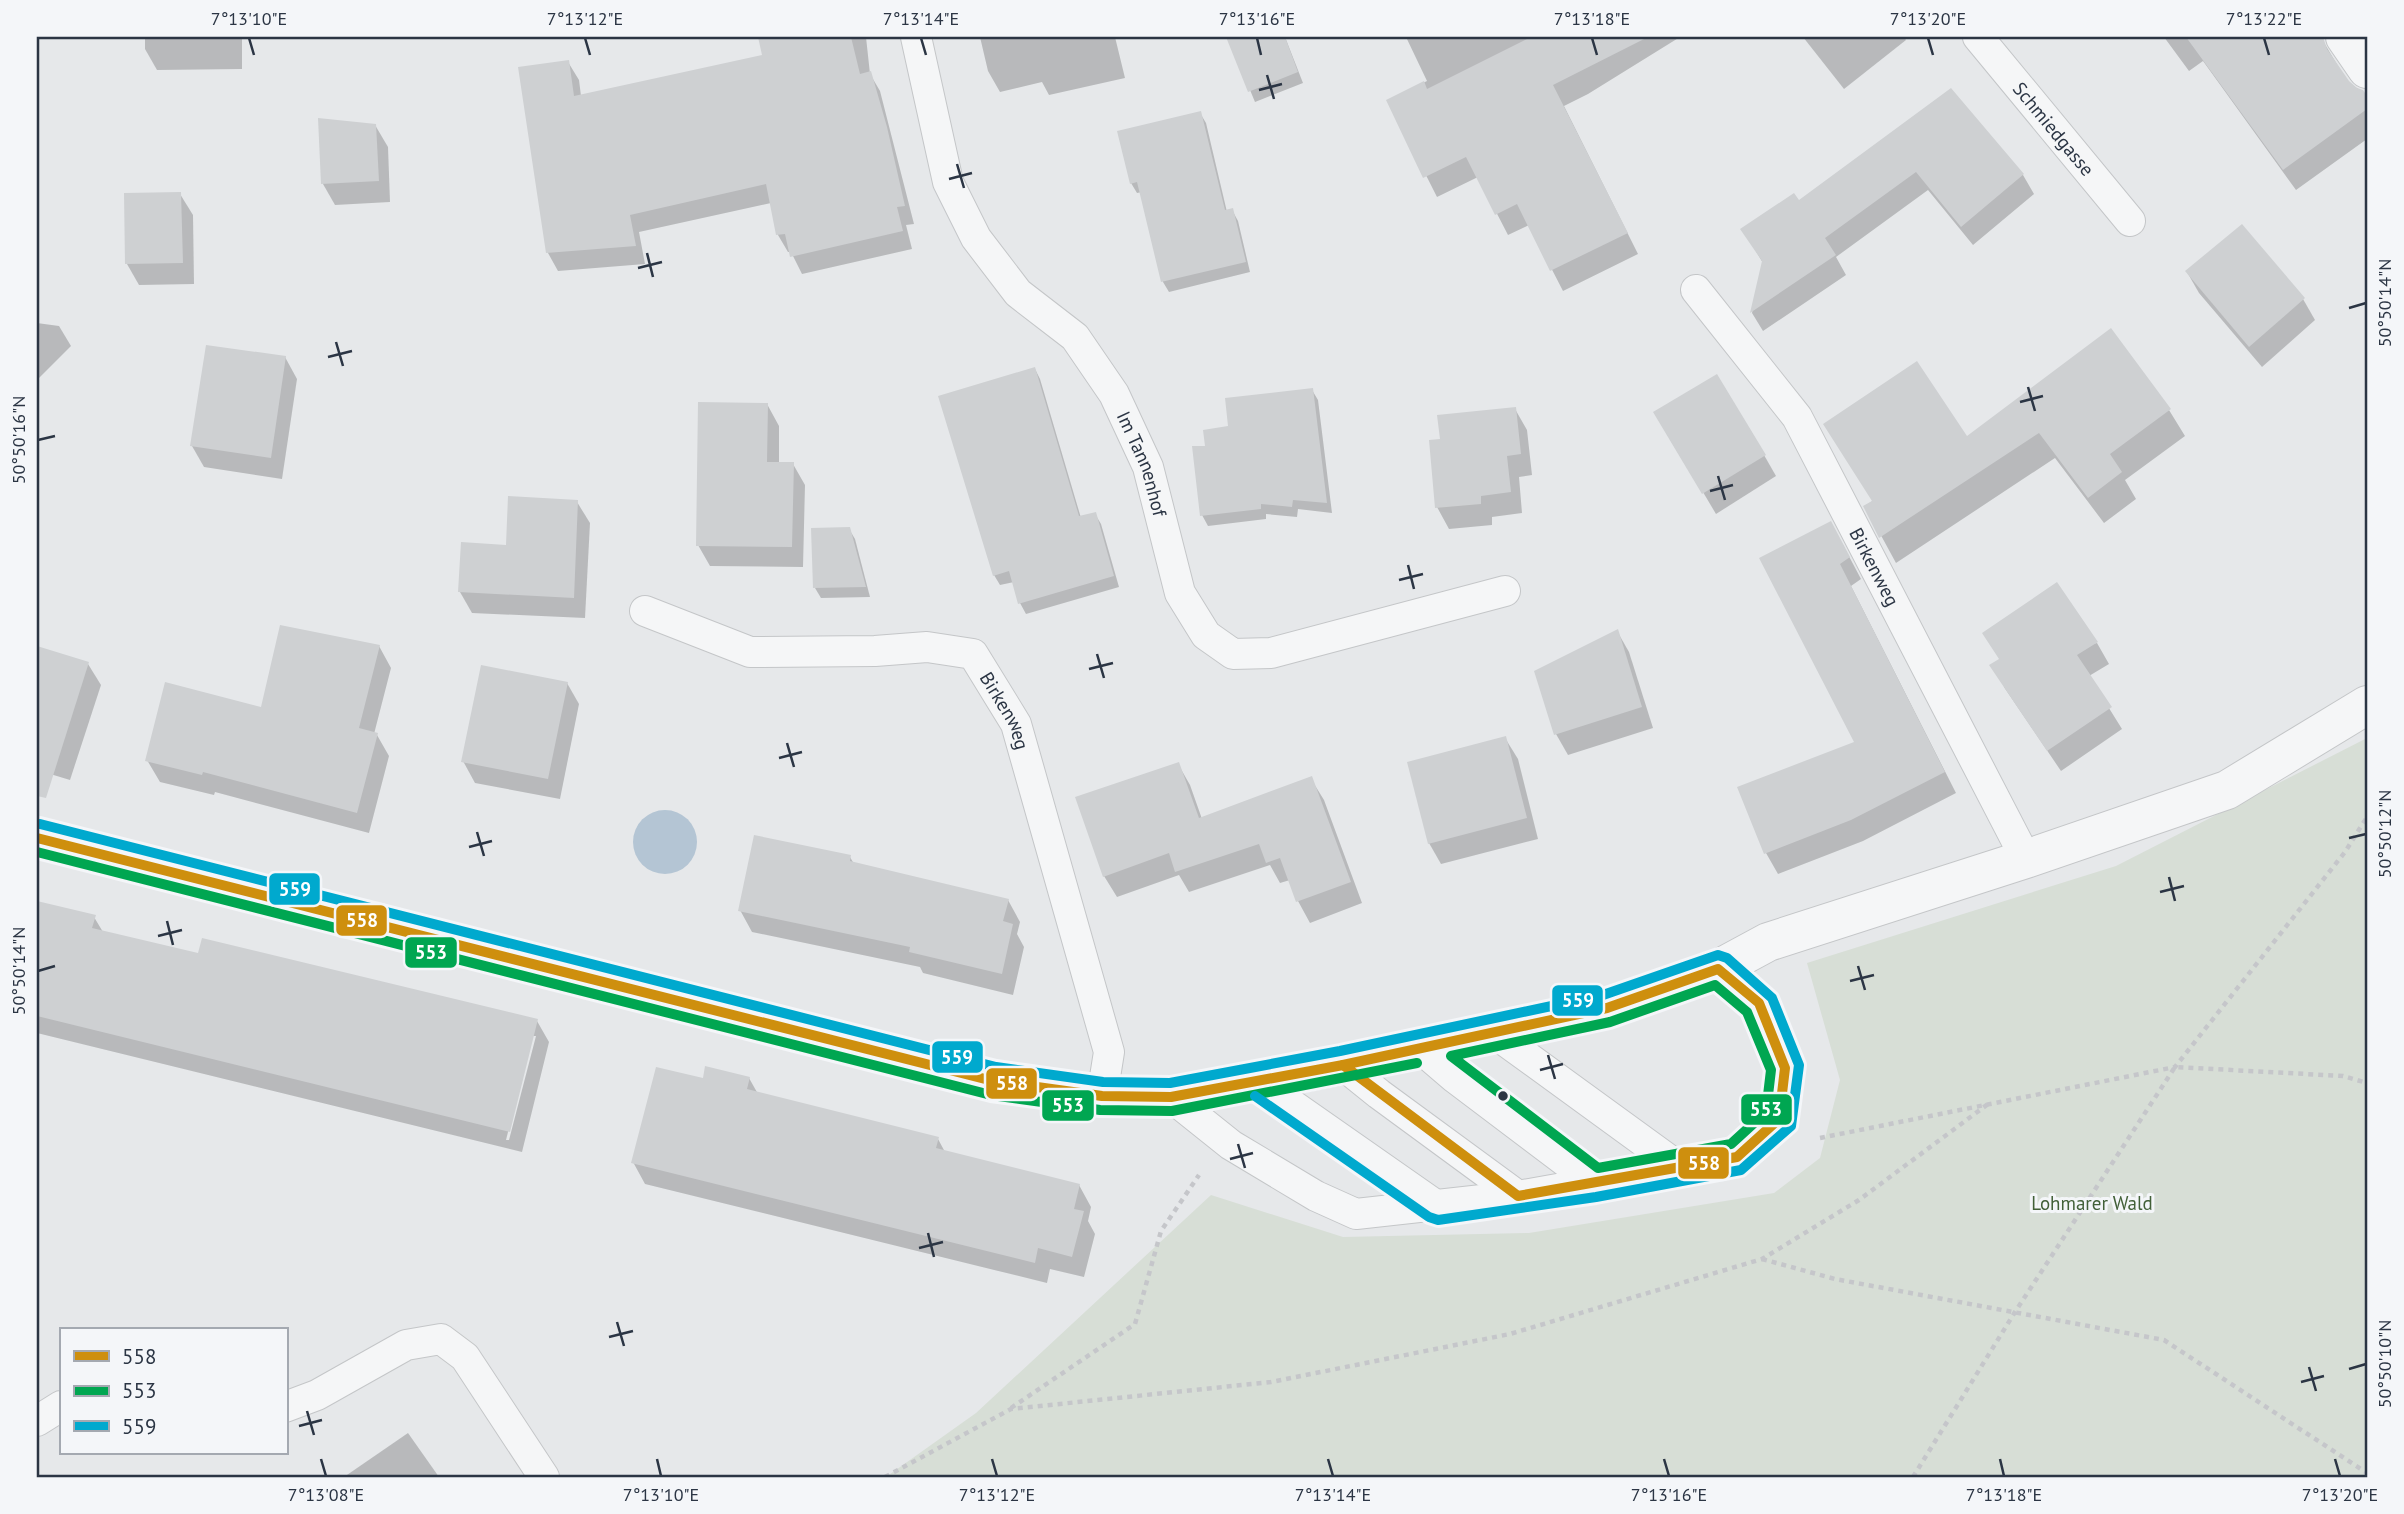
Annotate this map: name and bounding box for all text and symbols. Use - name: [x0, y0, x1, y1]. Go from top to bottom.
- text: 7°13'10"E: [211, 7, 287, 30]
- text: 7°13'12"E: [547, 7, 623, 30]
- text: 7°13'14"E: [883, 7, 959, 30]
- text: 7°13'16"E: [1219, 7, 1295, 30]
- text: 7°13'18"E: [1554, 7, 1630, 30]
- text: 7°13'20"E: [1890, 7, 1966, 30]
- text: 7°13'22"E: [2226, 7, 2302, 30]
- street label: Schmiedgasse: [2008, 77, 2100, 181]
- text: 50°50'14"N: [2373, 259, 2396, 347]
- text: 50°50'16"N: [7, 396, 30, 484]
- street label: Im Tannenhof: [1112, 407, 1172, 520]
- street label: Birkenweg: [1844, 524, 1905, 610]
- street label: Birkenweg: [975, 667, 1035, 752]
- text: 50°50'12"N: [2373, 790, 2396, 878]
- line badge: 559: [268, 872, 321, 906]
- text: 559: [279, 877, 311, 901]
- line badge: 558: [335, 904, 388, 937]
- text: 558: [346, 908, 378, 932]
- text: 50°50'14"N: [7, 927, 30, 1015]
- line badge: 553: [404, 936, 458, 969]
- text: 553: [415, 940, 447, 964]
- line badge: 559: [1551, 984, 1604, 1017]
- text: 559: [1562, 988, 1594, 1012]
- line badge: 559: [931, 1040, 984, 1074]
- text: 559: [941, 1045, 973, 1069]
- line badge: 558: [985, 1067, 1038, 1100]
- text: 558: [996, 1071, 1028, 1095]
- line badge: 553: [1041, 1089, 1095, 1122]
- unlabelled marker: [1496, 1089, 1510, 1103]
- text: 553: [1052, 1093, 1084, 1117]
- line badge: 553: [1740, 1093, 1793, 1126]
- text: 553: [1750, 1097, 1782, 1121]
- line badge: 558: [1677, 1146, 1730, 1180]
- text: 558: [1688, 1151, 1720, 1175]
- park label: Lohmarer Wald: [2031, 1191, 2153, 1215]
- text: 50°50'10"N: [2373, 1320, 2396, 1408]
- legend: [60, 1328, 287, 1454]
- text: 558: [122, 1343, 156, 1370]
- text: 553: [122, 1377, 156, 1404]
- text: 559: [122, 1413, 156, 1440]
- text: 7°13'08"E: [288, 1483, 364, 1506]
- text: 7°13'10"E: [623, 1483, 699, 1506]
- text: 7°13'12"E: [959, 1483, 1035, 1506]
- text: 7°13'14"E: [1295, 1483, 1371, 1506]
- text: 7°13'16"E: [1631, 1483, 1707, 1506]
- text: 7°13'18"E: [1966, 1483, 2042, 1506]
- text: 7°13'20"E: [2302, 1483, 2378, 1506]

